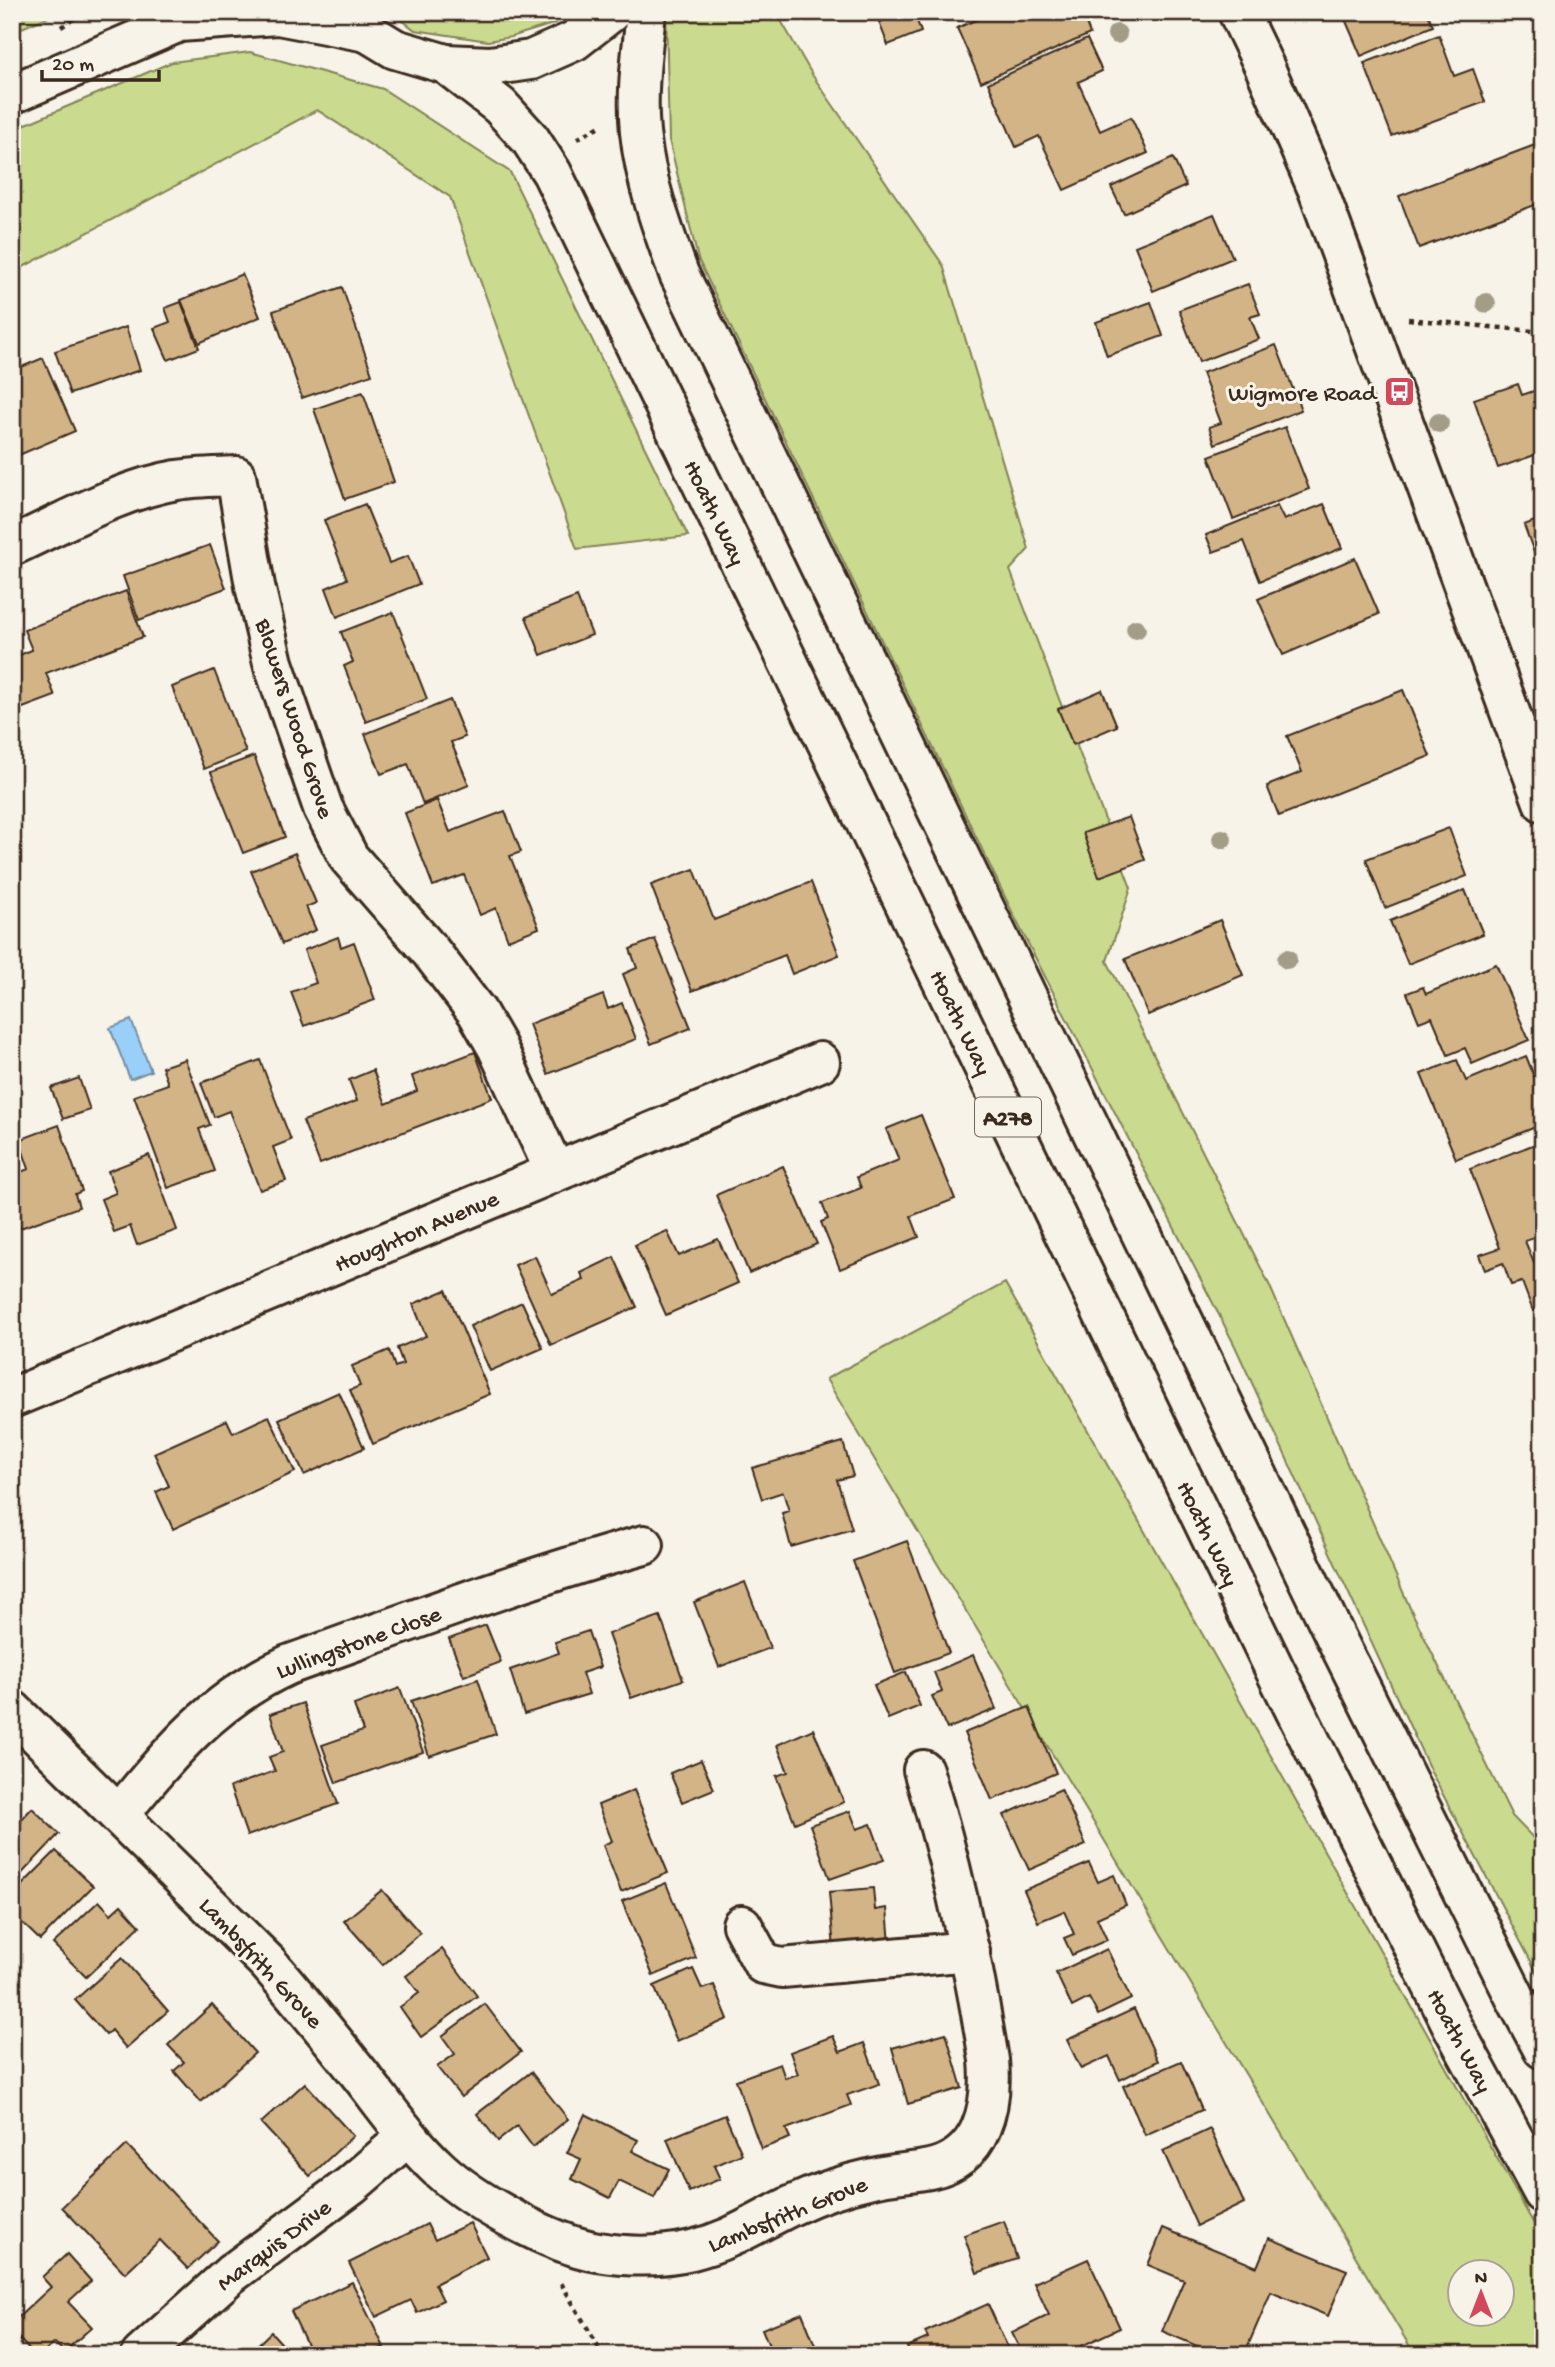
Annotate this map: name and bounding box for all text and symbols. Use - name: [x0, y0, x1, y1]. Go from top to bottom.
- scale bar: [42, 38, 159, 82]
- text: 20 m: [52, 54, 94, 79]
- bus stop icon: Wigmore Road: [1382, 375, 1416, 409]
- place label: Wigmore Road: [1228, 381, 1378, 410]
- street label: Hoath Way: [675, 456, 751, 571]
- street label: Blowers Wood Grove: [246, 615, 339, 823]
- street label: Hoath Way: [921, 966, 997, 1081]
- road number: A278: [975, 1098, 1041, 1136]
- street label: Houghton Avenue: [331, 1185, 504, 1281]
- street label: Hoath Way: [1168, 1477, 1244, 1592]
- street label: Lullingstone Close: [273, 1601, 446, 1688]
- street label: Lambsfrith Grove: [191, 1893, 328, 2037]
- street label: Hoath Way: [1418, 1985, 1497, 2099]
- street label: Lambsfrith Grove: [704, 2171, 873, 2261]
- street label: Marquis Drive: [212, 2194, 339, 2299]
- north arrow: [1446, 2258, 1516, 2328]
- text: N: [1475, 2268, 1487, 2291]

